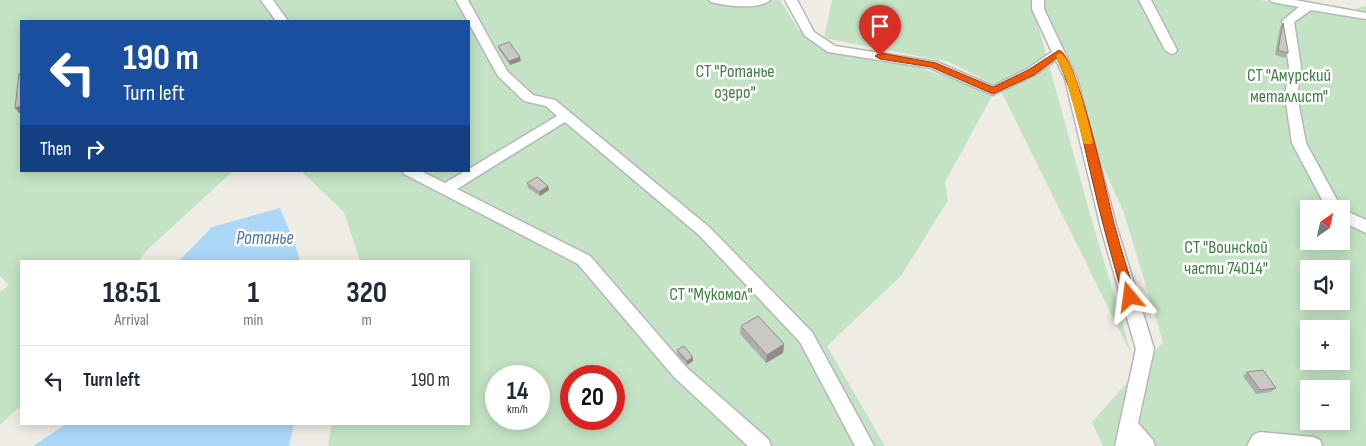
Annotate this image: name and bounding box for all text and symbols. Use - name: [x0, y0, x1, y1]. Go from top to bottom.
- pin: [859, 5, 901, 56]
- icon: arrive: [866, 12, 894, 40]
- text: 190 m: [123, 37, 199, 80]
- icon: left: [40, 40, 105, 105]
- park label: СТ "Ротанье озеро": [695, 61, 775, 103]
- park label: СТ "Амурский металлист": [1247, 65, 1331, 107]
- text: Turn left: [123, 80, 185, 107]
- icon: right: [81, 135, 109, 163]
- text: Then: [40, 138, 71, 161]
- north arrow: [1300, 200, 1350, 250]
- map controls: [1300, 200, 1350, 430]
- water label: Ротанье: [236, 227, 294, 250]
- park label: СТ "Воинской части 74014": [1184, 237, 1268, 279]
- button: sound: [1300, 260, 1350, 310]
- position arrow: [1103, 270, 1155, 322]
- text: 18:51: [103, 275, 160, 311]
- text: 1: [247, 275, 259, 311]
- text: 320: [346, 275, 387, 311]
- park label: СТ "Мукомол": [669, 284, 753, 305]
- text: Arrival: [114, 311, 149, 330]
- text: min: [243, 311, 263, 330]
- text: m: [362, 311, 372, 330]
- button: +: [1300, 320, 1350, 370]
- speed limit sign: 20: [560, 365, 625, 430]
- icon: left: [40, 367, 68, 395]
- text: Turn left: [83, 369, 140, 392]
- text: 190 m: [411, 369, 450, 392]
- text: 14: [507, 376, 528, 407]
- button: −: [1300, 380, 1350, 430]
- text: km/h: [507, 402, 528, 417]

